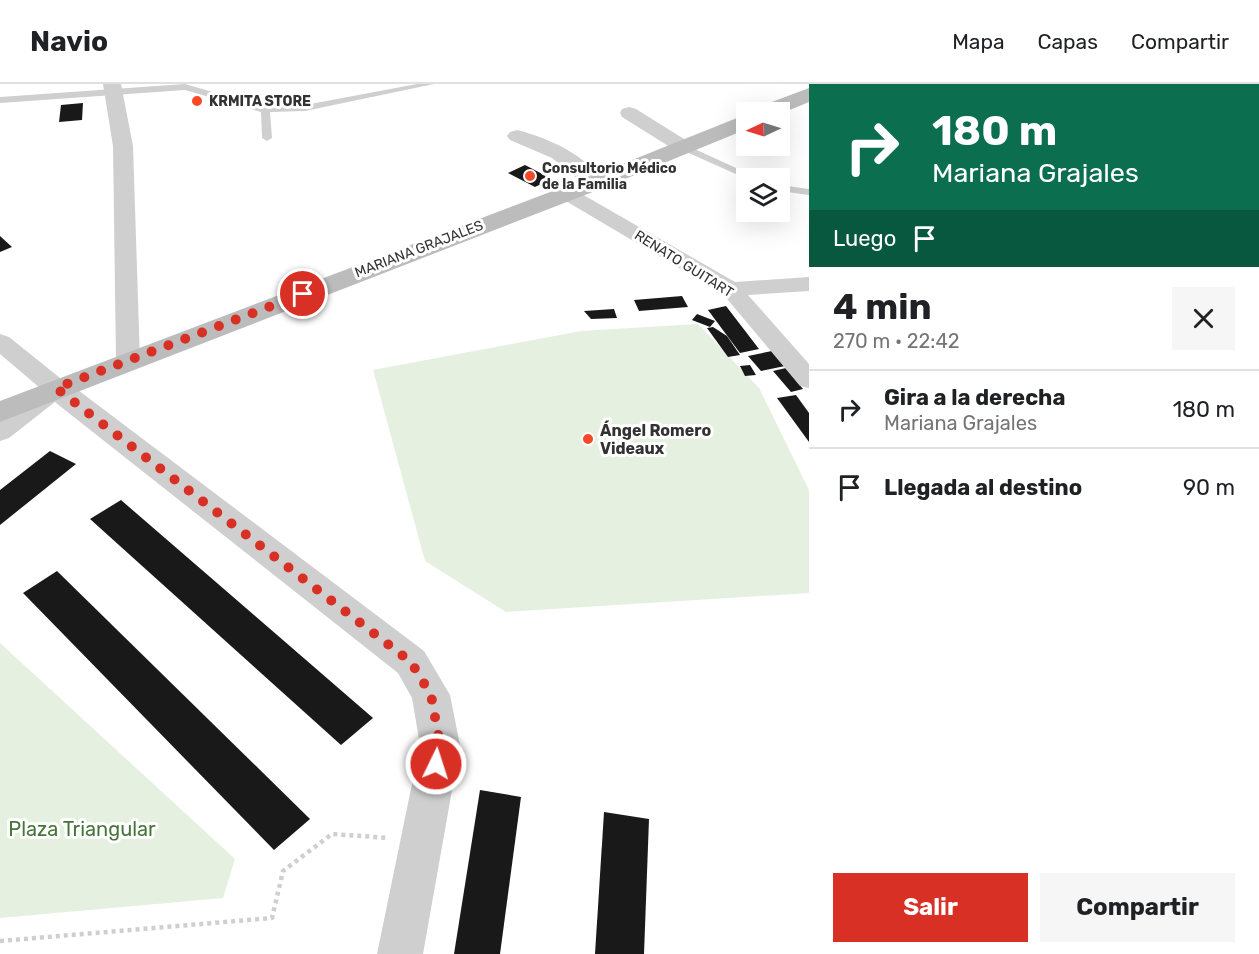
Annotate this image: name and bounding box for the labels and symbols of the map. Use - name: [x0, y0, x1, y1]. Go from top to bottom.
- place label: KRMITA STORE: [209, 93, 311, 110]
- marker: KRMITA STORE: [190, 94, 204, 108]
- north arrow: [736, 102, 790, 156]
- place label: Consultorio Médico de la Familia: [542, 160, 677, 193]
- marker: Consultorio Médico de la Familia: [523, 169, 537, 183]
- street label: MARIANA GRAJALES: [352, 217, 486, 281]
- street label: RENATO GUITART: [631, 227, 737, 301]
- pin: [277, 268, 328, 319]
- place label: Ángel Romero Videaux: [600, 420, 711, 458]
- marker: Ángel Romero Videaux: [581, 432, 595, 446]
- position arrow: [404, 732, 468, 796]
- park label: Plaza Triangular: [8, 817, 156, 841]

